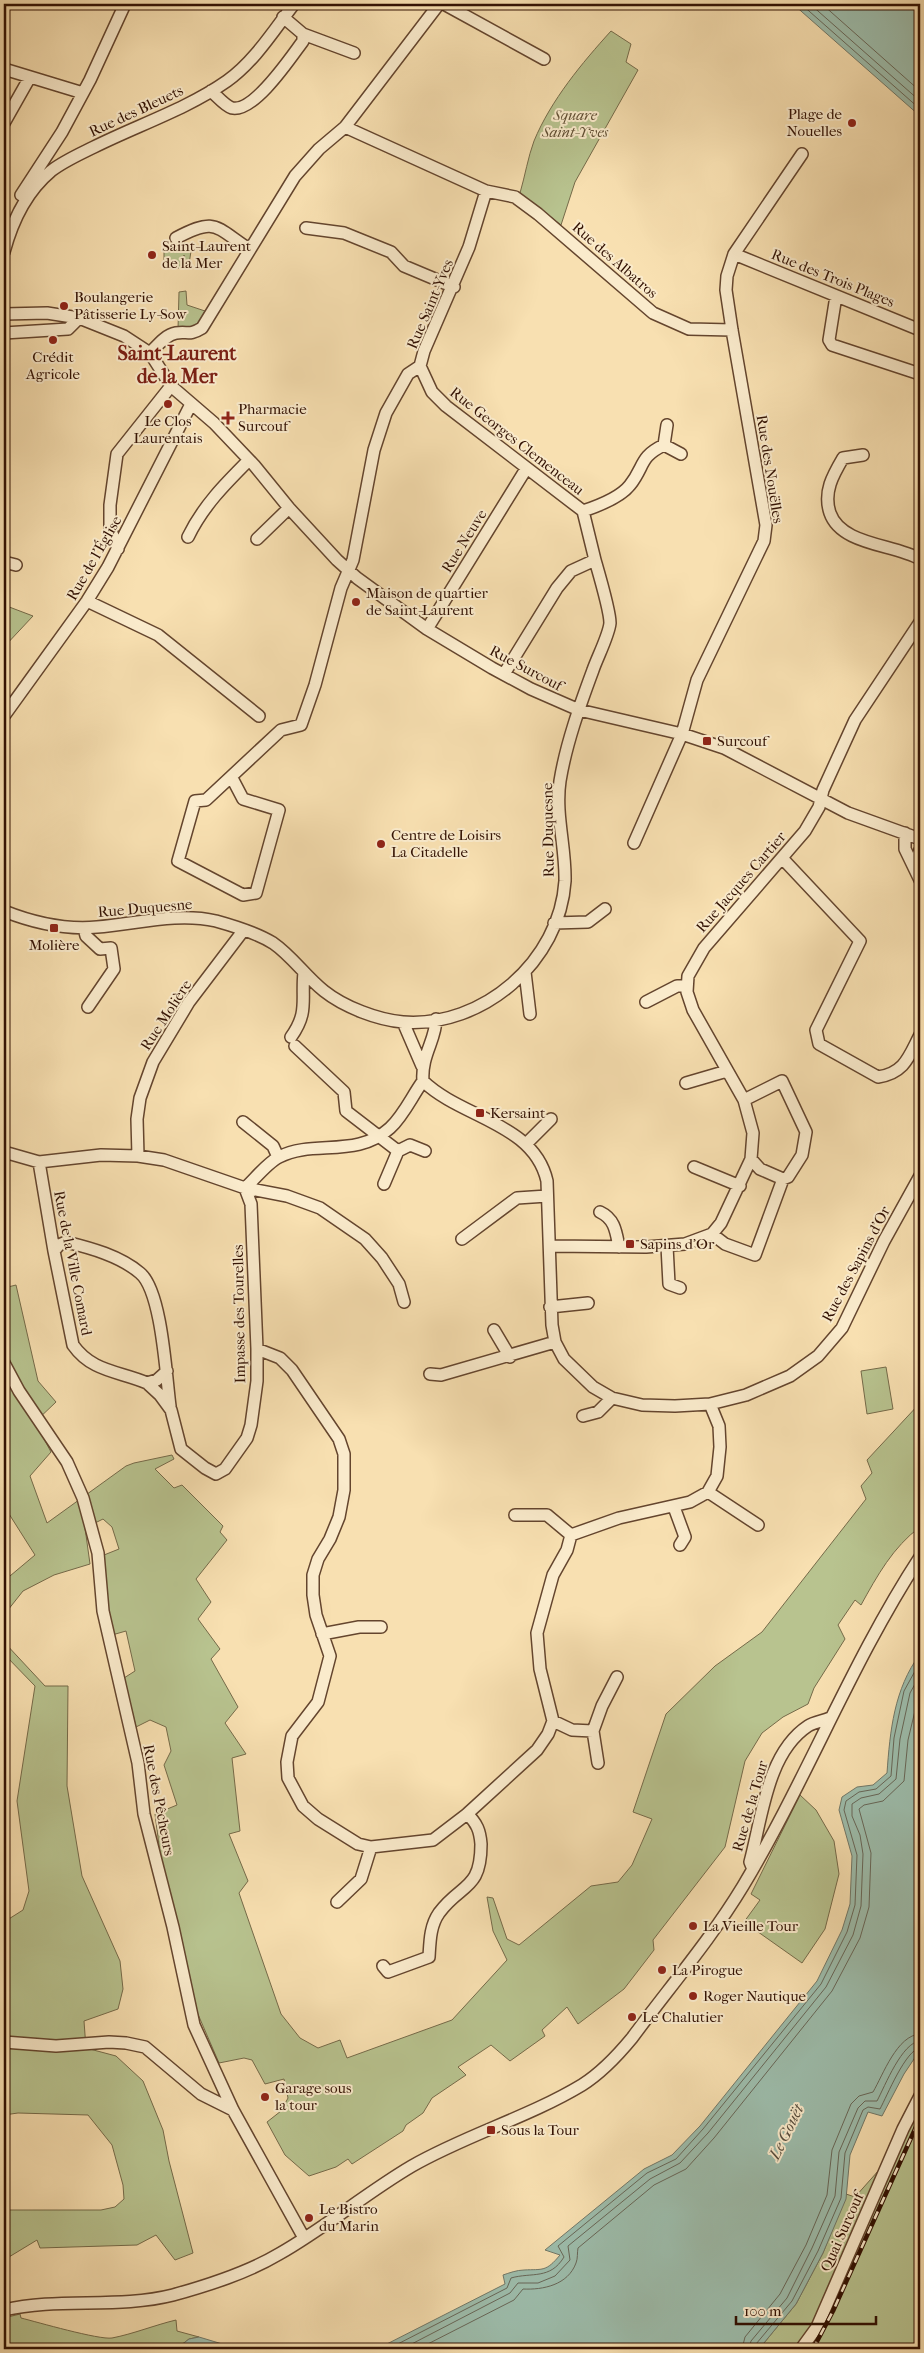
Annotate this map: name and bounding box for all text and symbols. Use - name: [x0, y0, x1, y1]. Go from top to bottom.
- street label: Rue des Bleuets: [86, 81, 186, 141]
- place label: Plage de Nouelles: [786, 105, 843, 140]
- park label: Square Saint-Yves: [541, 106, 608, 141]
- marker: Plage de Nouelles: [846, 117, 858, 129]
- street label: Rue des Albatros: [569, 218, 662, 302]
- place label: Saint-Laurent de la Mer: [162, 237, 252, 272]
- street label: Rue des Trois Plages: [769, 245, 898, 311]
- marker: Saint-Laurent de la Mer: [146, 249, 158, 261]
- street label: Rue Saint-Yves: [403, 256, 457, 352]
- place label: Boulangerie Pâtisserie Ly-Sow: [74, 288, 187, 323]
- marker: Boulangerie Pâtisserie Ly-Sow: [58, 300, 70, 312]
- marker: Crédit Agricole: [47, 334, 59, 346]
- district label: Saint-Laurent de la Mer: [118, 342, 237, 388]
- place label: Crédit Agricole: [25, 348, 81, 383]
- street label: Rue Georges Clemenceau: [446, 383, 588, 499]
- marker: Le Clos Laurentais: [162, 398, 174, 410]
- place label: Pharmacie Surcouf: [238, 400, 307, 435]
- place label: Le Clos Laurentais: [133, 412, 203, 447]
- marker: Pharmacie Surcouf: [222, 412, 234, 424]
- street label: Rue des Nouëlles: [753, 413, 788, 525]
- street label: Rue Neuve: [438, 506, 491, 576]
- street label: Rue de l'Église: [63, 512, 126, 603]
- place label: Maison de quartier de Saint-Laurent: [366, 584, 489, 619]
- marker: Maison de quartier de Saint-Laurent: [350, 596, 362, 608]
- street label: Rue Surcouf: [487, 641, 568, 696]
- place label: Surcouf: [717, 732, 770, 750]
- marker: Surcouf: [701, 735, 713, 747]
- street label: Rue Duquesne: [538, 782, 558, 878]
- place label: Centre de Loisirs La Citadelle: [391, 826, 502, 861]
- street label: Rue Jacques Cartier: [692, 827, 790, 936]
- marker: Centre de Loisirs La Citadelle: [375, 838, 387, 850]
- street label: Rue Duquesne: [97, 895, 194, 921]
- marker: Molière: [48, 922, 60, 934]
- place label: Molière: [29, 936, 80, 954]
- street label: Rue Molière: [137, 976, 196, 1054]
- place label: Kersaint: [490, 1104, 546, 1122]
- marker: Kersaint: [474, 1107, 486, 1119]
- street label: Rue de la Ville Comard: [50, 1189, 96, 1338]
- street label: Rue des Sapins d'Or: [818, 1203, 894, 1325]
- place label: Sapins d'Or: [640, 1235, 715, 1253]
- marker: Sapins d'Or: [624, 1238, 636, 1250]
- street label: Impasse des Tourelles: [229, 1244, 249, 1384]
- street label: Rue des Pêcheurs: [139, 1743, 179, 1858]
- street label: Rue de la Tour: [728, 1758, 772, 1854]
- place label: La Vieille Tour: [703, 1917, 799, 1935]
- marker: La Vieille Tour: [687, 1920, 699, 1932]
- place label: La Pirogue: [672, 1961, 743, 1979]
- marker: La Pirogue: [656, 1964, 668, 1976]
- place label: Roger Nautique: [703, 1987, 807, 2005]
- marker: Roger Nautique: [687, 1990, 699, 2002]
- place label: Le Chalutier: [642, 2008, 724, 2026]
- marker: Le Chalutier: [626, 2011, 638, 2023]
- place label: Garage sous la tour: [274, 2079, 352, 2114]
- marker: Garage sous la tour: [259, 2091, 271, 2103]
- water label: Le Gouët: [764, 2100, 808, 2163]
- place label: Sous la Tour: [501, 2121, 579, 2139]
- marker: Sous la Tour: [485, 2124, 497, 2136]
- street label: Quai Surcouf: [817, 2187, 869, 2274]
- place label: Le Bistro du Marin: [319, 2200, 379, 2235]
- marker: Le Bistro du Marin: [303, 2212, 315, 2224]
- scale bar: [736, 2293, 876, 2325]
- text: 100 m: [744, 2302, 782, 2320]

